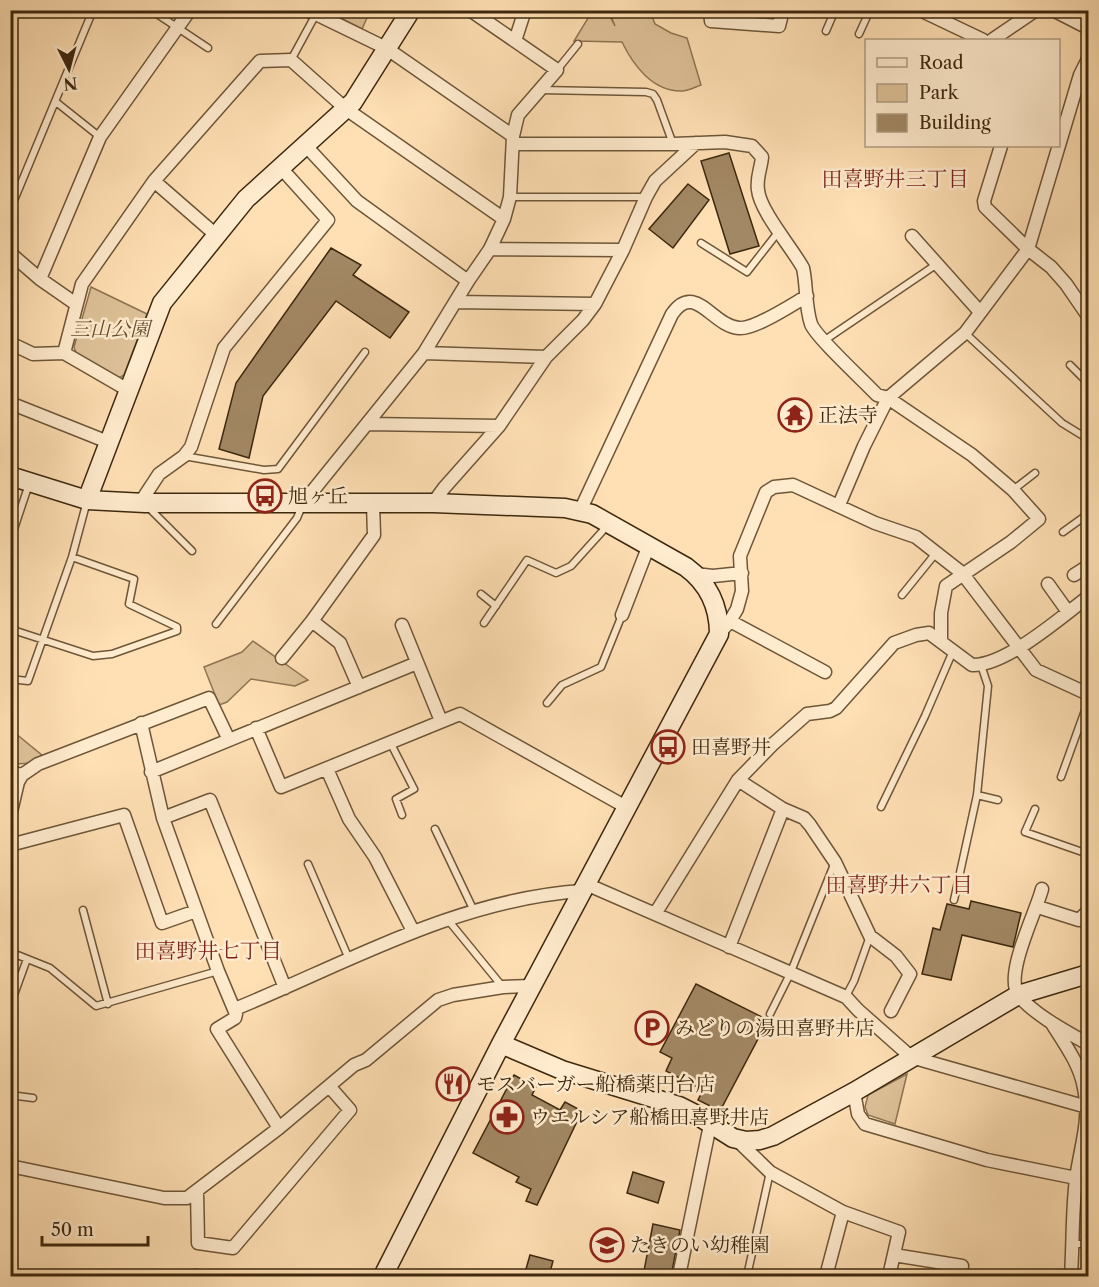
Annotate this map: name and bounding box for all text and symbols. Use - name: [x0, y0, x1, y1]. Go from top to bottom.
- north arrow: [39, 39, 99, 99]
- legend: [865, 39, 1060, 147]
- text: Road: [919, 52, 964, 74]
- text: N: [63, 73, 79, 95]
- text: Park: [919, 82, 960, 104]
- text: Building: [919, 112, 991, 134]
- district label: 田喜野井三丁目: [822, 166, 969, 191]
- park label: 三山公園: [70, 317, 153, 341]
- temple icon: 正法寺: [777, 397, 813, 433]
- place label: 正法寺: [818, 403, 878, 427]
- bus stop icon: 旭ヶ丘: [247, 478, 283, 514]
- place label: 旭ヶ丘: [288, 484, 348, 508]
- bus stop icon: 田喜野井: [650, 729, 686, 765]
- place label: 田喜野井: [691, 735, 771, 759]
- district label: 田喜野井六丁目: [826, 872, 973, 897]
- district label: 田喜野井七丁目: [135, 938, 282, 963]
- parking icon: みどりの湯田喜野井店: [634, 1010, 670, 1046]
- place label: みどりの湯田喜野井店: [675, 1016, 875, 1040]
- restaurant icon: モスバーガー船橋薬円台店: [435, 1066, 471, 1102]
- place label: モスバーガー船橋薬円台店: [476, 1072, 716, 1096]
- pharmacy icon: ウエルシア船橋田喜野井店: [489, 1099, 525, 1135]
- place label: ウエルシア船橋田喜野井店: [530, 1105, 770, 1129]
- scale bar: [42, 1209, 148, 1247]
- text: 50 m: [51, 1219, 94, 1241]
- school or university icon: たきのい幼稚園: [589, 1227, 625, 1263]
- place label: たきのい幼稚園: [630, 1233, 770, 1257]

